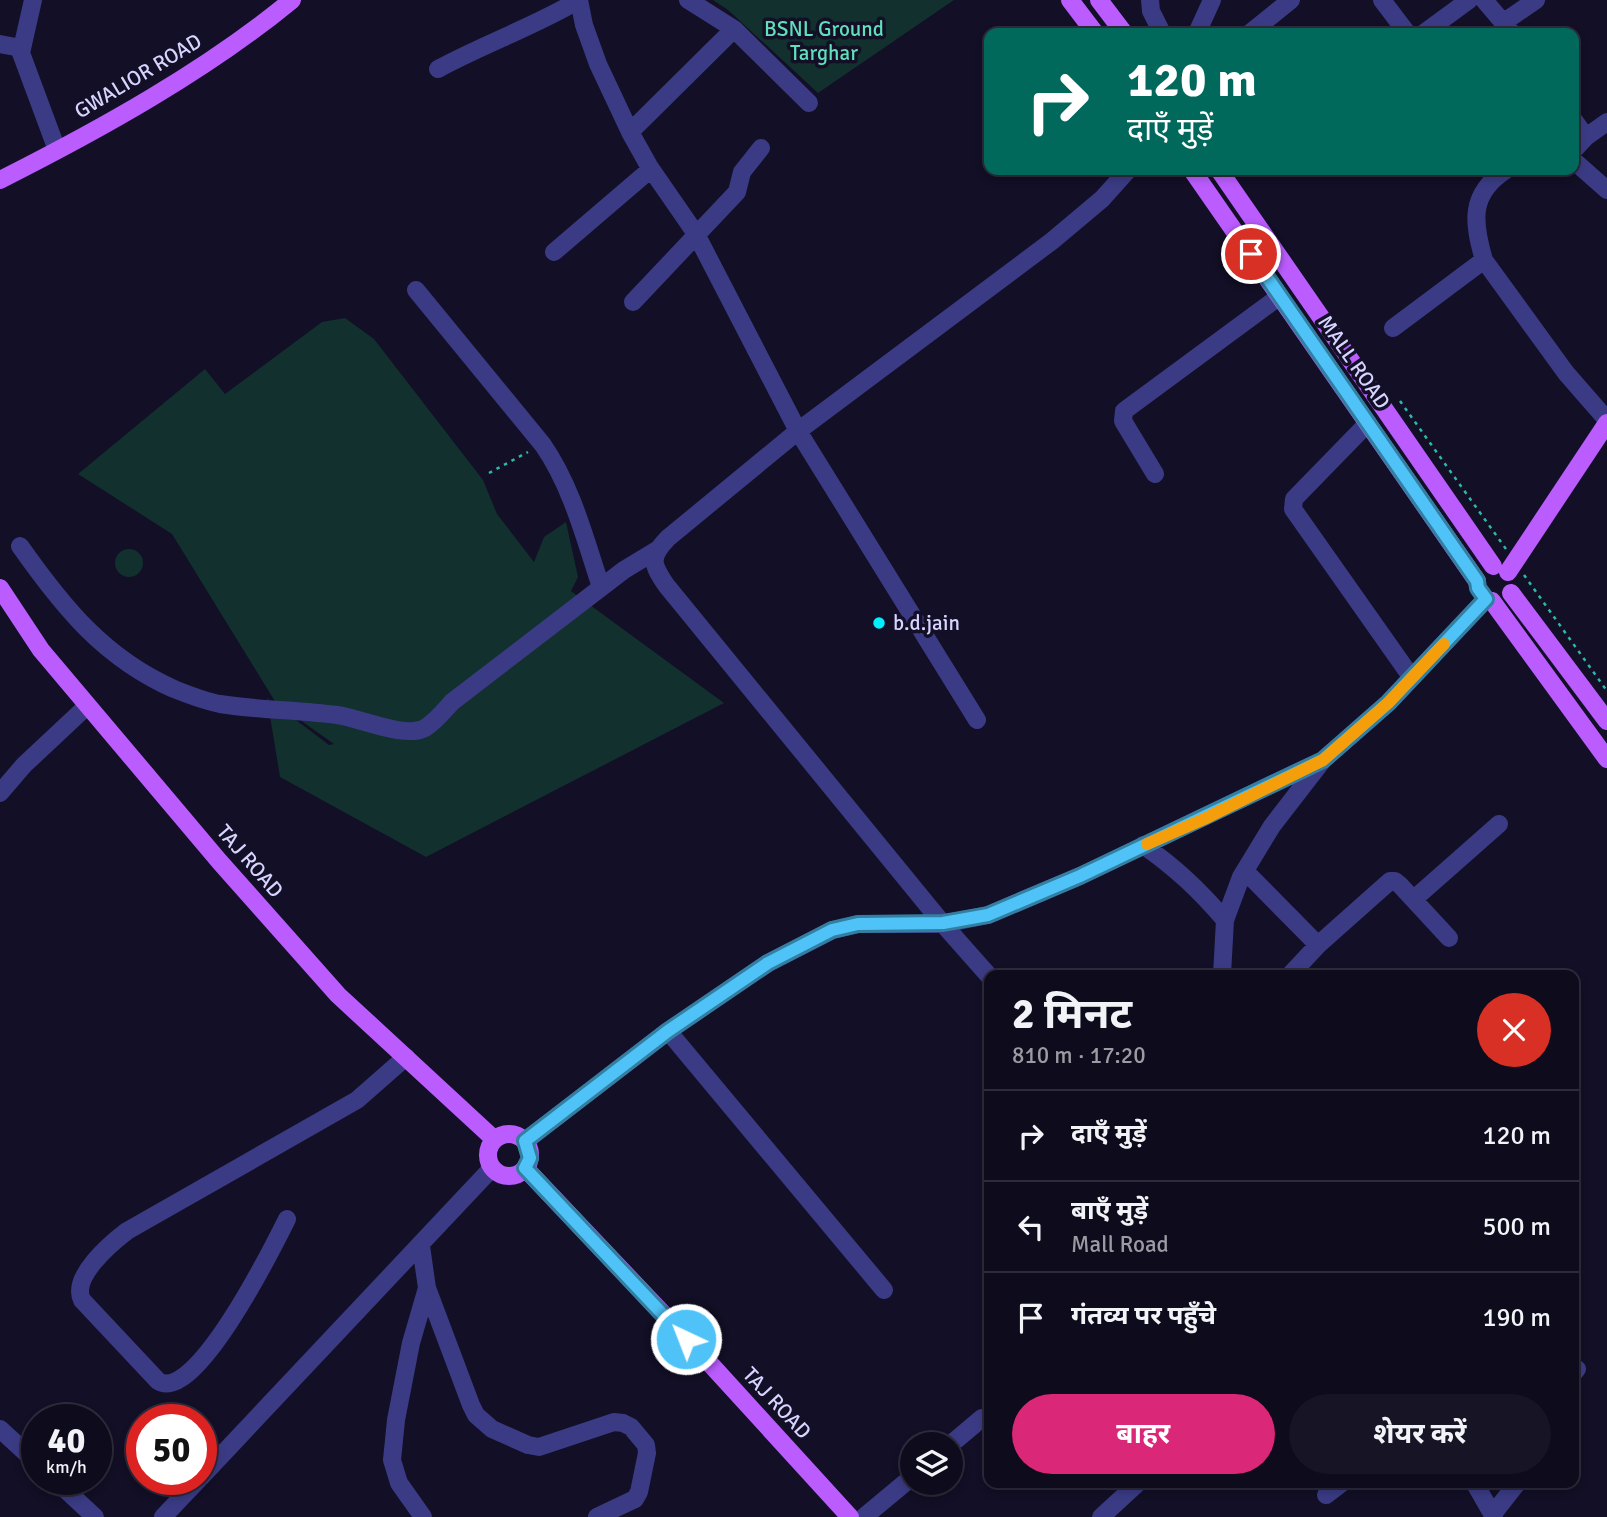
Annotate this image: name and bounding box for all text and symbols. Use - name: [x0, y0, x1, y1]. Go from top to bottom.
- park label: BSNL Ground Targhar: [764, 16, 884, 66]
- street label: GWALIOR ROAD: [70, 28, 206, 124]
- text: 120 m: [1127, 50, 1257, 110]
- icon: right: [1012, 56, 1103, 147]
- text: दाएँ मुड़ें: [1127, 110, 1213, 149]
- pin: [1221, 224, 1281, 284]
- icon: arrive: [1232, 235, 1270, 273]
- street label: MALL ROAD: [1312, 310, 1396, 414]
- place label: b.d.jain: [893, 610, 960, 636]
- marker: b.d.jain: [871, 615, 887, 631]
- street label: TAJ ROAD: [211, 819, 289, 903]
- text: 2 मिनट: [1012, 989, 1132, 1040]
- button: close: [1477, 993, 1551, 1067]
- text: 810 m · 17:20: [1012, 1041, 1146, 1070]
- icon: right: [1012, 1117, 1050, 1155]
- text: दाएँ मुड़ें: [1071, 1118, 1147, 1150]
- text: 120 m: [1482, 1120, 1551, 1152]
- text: बाएँ मुड़ें: [1071, 1195, 1148, 1227]
- icon: left: [1012, 1208, 1050, 1246]
- text: 500 m: [1482, 1211, 1551, 1243]
- text: Mall Road: [1071, 1230, 1169, 1259]
- icon: arrive: [1012, 1299, 1050, 1337]
- text: गंतव्य पर पहुँचे: [1071, 1300, 1216, 1332]
- position arrow: [649, 1302, 723, 1376]
- text: 190 m: [1482, 1302, 1551, 1334]
- street label: TAJ ROAD: [737, 1362, 817, 1444]
- button: बाहर: [1012, 1394, 1275, 1474]
- button: शेयर करें: [1289, 1394, 1551, 1474]
- speed limit sign: 50: [126, 1404, 217, 1495]
- text: 40: [48, 1419, 85, 1462]
- map controls: [900, 1432, 963, 1495]
- button: layers: [900, 1432, 963, 1495]
- text: km/h: [46, 1456, 87, 1478]

